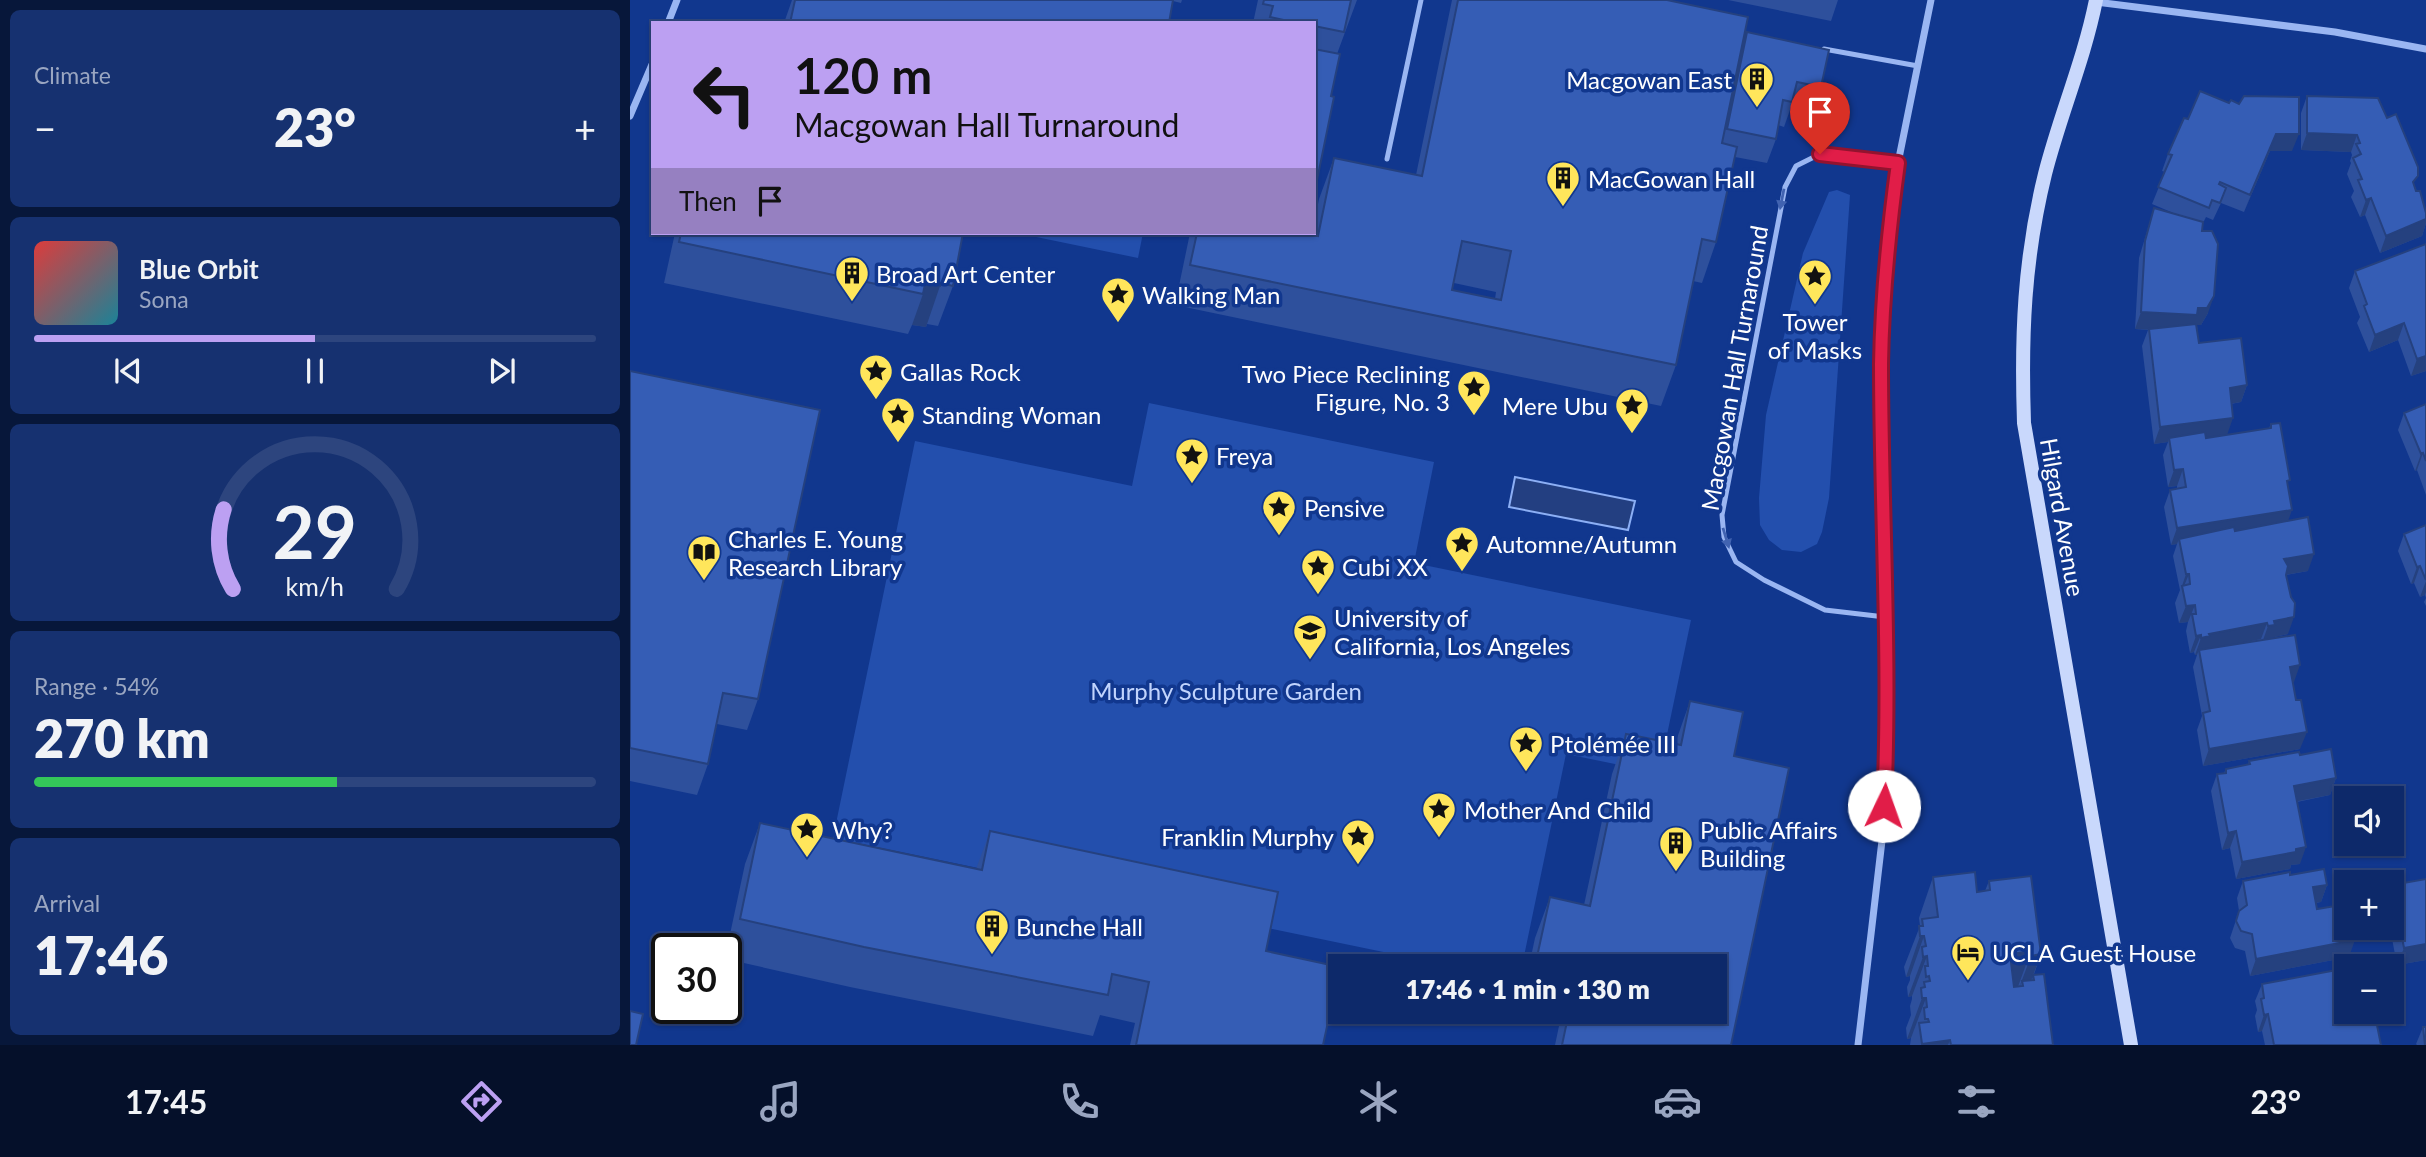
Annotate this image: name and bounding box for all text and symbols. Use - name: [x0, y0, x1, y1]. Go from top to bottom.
- text: 120 m: [794, 46, 932, 104]
- icon: left: [679, 49, 770, 140]
- building icon: Macgowan East: [1738, 60, 1776, 109]
- text: Climate: [34, 61, 111, 89]
- place label: Macgowan East: [1566, 65, 1732, 94]
- pin: [1790, 82, 1850, 154]
- icon: arrive: [1801, 93, 1839, 131]
- text: 23°: [274, 96, 356, 158]
- text: −: [34, 105, 56, 151]
- text: +: [574, 105, 596, 151]
- text: Macgowan Hall Turnaround: [794, 105, 1179, 144]
- building icon: MacGowan Hall: [1544, 159, 1582, 208]
- place label: MacGowan Hall: [1588, 164, 1755, 193]
- icon: arrive: [751, 182, 789, 220]
- text: Then: [679, 185, 737, 217]
- one-way arrow: [1777, 188, 1788, 210]
- street label: Macgowan Hall Turnaround: [1695, 223, 1773, 513]
- text: Blue Orbit: [139, 253, 259, 285]
- building icon: Broad Art Center: [833, 254, 871, 303]
- place icon: Tower of Masks: [1796, 257, 1834, 306]
- place label: Broad Art Center: [876, 259, 1055, 288]
- place icon: Walking Man: [1099, 275, 1137, 324]
- place label: Walking Man: [1142, 280, 1280, 309]
- text: Sona: [139, 285, 189, 313]
- place label: Tower of Masks: [1768, 307, 1862, 364]
- icon: previous: [109, 352, 147, 390]
- icon: pause: [296, 352, 334, 390]
- icon: next: [483, 352, 521, 390]
- place icon: Gallas Rock: [857, 352, 895, 401]
- place label: Gallas Rock: [900, 357, 1022, 386]
- place label: Two Piece Reclining Figure, No. 3: [1242, 359, 1450, 416]
- place icon: Two Piece Reclining Figure, No. 3: [1455, 368, 1493, 417]
- place icon: Mere Ubu: [1613, 386, 1651, 435]
- place label: Mere Ubu: [1502, 391, 1608, 420]
- place icon: Standing Woman: [879, 395, 917, 444]
- place label: Standing Woman: [922, 400, 1101, 429]
- street label: Hilgard Avenue: [2035, 435, 2091, 599]
- place icon: Freya: [1173, 436, 1211, 485]
- place label: Freya: [1216, 441, 1273, 470]
- text: 29: [273, 487, 357, 575]
- place icon: Pensive: [1260, 488, 1298, 537]
- place label: Pensive: [1304, 493, 1385, 522]
- place label: Charles E. Young Research Library: [728, 524, 903, 581]
- place icon: Automne/Autumn: [1443, 524, 1481, 573]
- one-way arrow: [1722, 527, 1732, 548]
- place label: Automne/Autumn: [1486, 529, 1677, 558]
- library icon: Charles E. Young Research Library: [685, 533, 723, 582]
- place icon: Cubi XX: [1299, 547, 1337, 596]
- place label: Cubi XX: [1342, 552, 1428, 581]
- text: km/h: [286, 570, 344, 600]
- place label: University of California, Los Angeles: [1334, 603, 1571, 660]
- school or university icon: University of California, Los Angeles: [1291, 612, 1329, 661]
- text: Range · 54%: [34, 672, 159, 700]
- park label: Murphy Sculpture Garden: [1090, 676, 1362, 705]
- text: 270 km: [34, 707, 210, 769]
- place icon: Ptolémée III: [1507, 724, 1545, 773]
- place label: Ptolémée III: [1550, 729, 1676, 758]
- position arrow: [1847, 769, 1921, 843]
- map controls: [2334, 786, 2404, 1024]
- button: sound: [2334, 786, 2404, 856]
- place icon: Mother And Child: [1420, 790, 1458, 839]
- place label: Mother And Child: [1464, 795, 1651, 824]
- place icon: Why?: [788, 810, 826, 859]
- place label: Why?: [832, 815, 893, 844]
- place label: Public Affairs Building: [1700, 815, 1838, 872]
- place icon: Franklin Murphy: [1339, 817, 1377, 866]
- place label: Franklin Murphy: [1161, 822, 1335, 851]
- building icon: Public Affairs Building: [1657, 824, 1695, 873]
- button: +: [2334, 870, 2404, 940]
- text: Arrival: [34, 889, 100, 917]
- building icon: Bunche Hall: [973, 907, 1011, 956]
- place label: Bunche Hall: [1016, 912, 1143, 941]
- text: 17:46: [34, 924, 168, 986]
- speed limit sign: 30: [651, 933, 742, 1024]
- hotel icon: UCLA Guest House: [1949, 933, 1987, 982]
- place label: UCLA Guest House: [1992, 938, 2196, 967]
- button: −: [2334, 954, 2404, 1024]
- text: 17:46 · 1 min · 130 m: [1405, 973, 1650, 1005]
- icon: directions: [457, 1077, 506, 1126]
- icon: music: [756, 1077, 805, 1126]
- icon: phone: [1055, 1077, 1104, 1126]
- icon: climate: [1354, 1077, 1403, 1126]
- icon: car: [1653, 1077, 1702, 1126]
- icon: filters: [1952, 1077, 2001, 1126]
- text: 17:45: [125, 1082, 207, 1121]
- text: 23°: [2251, 1082, 2301, 1121]

